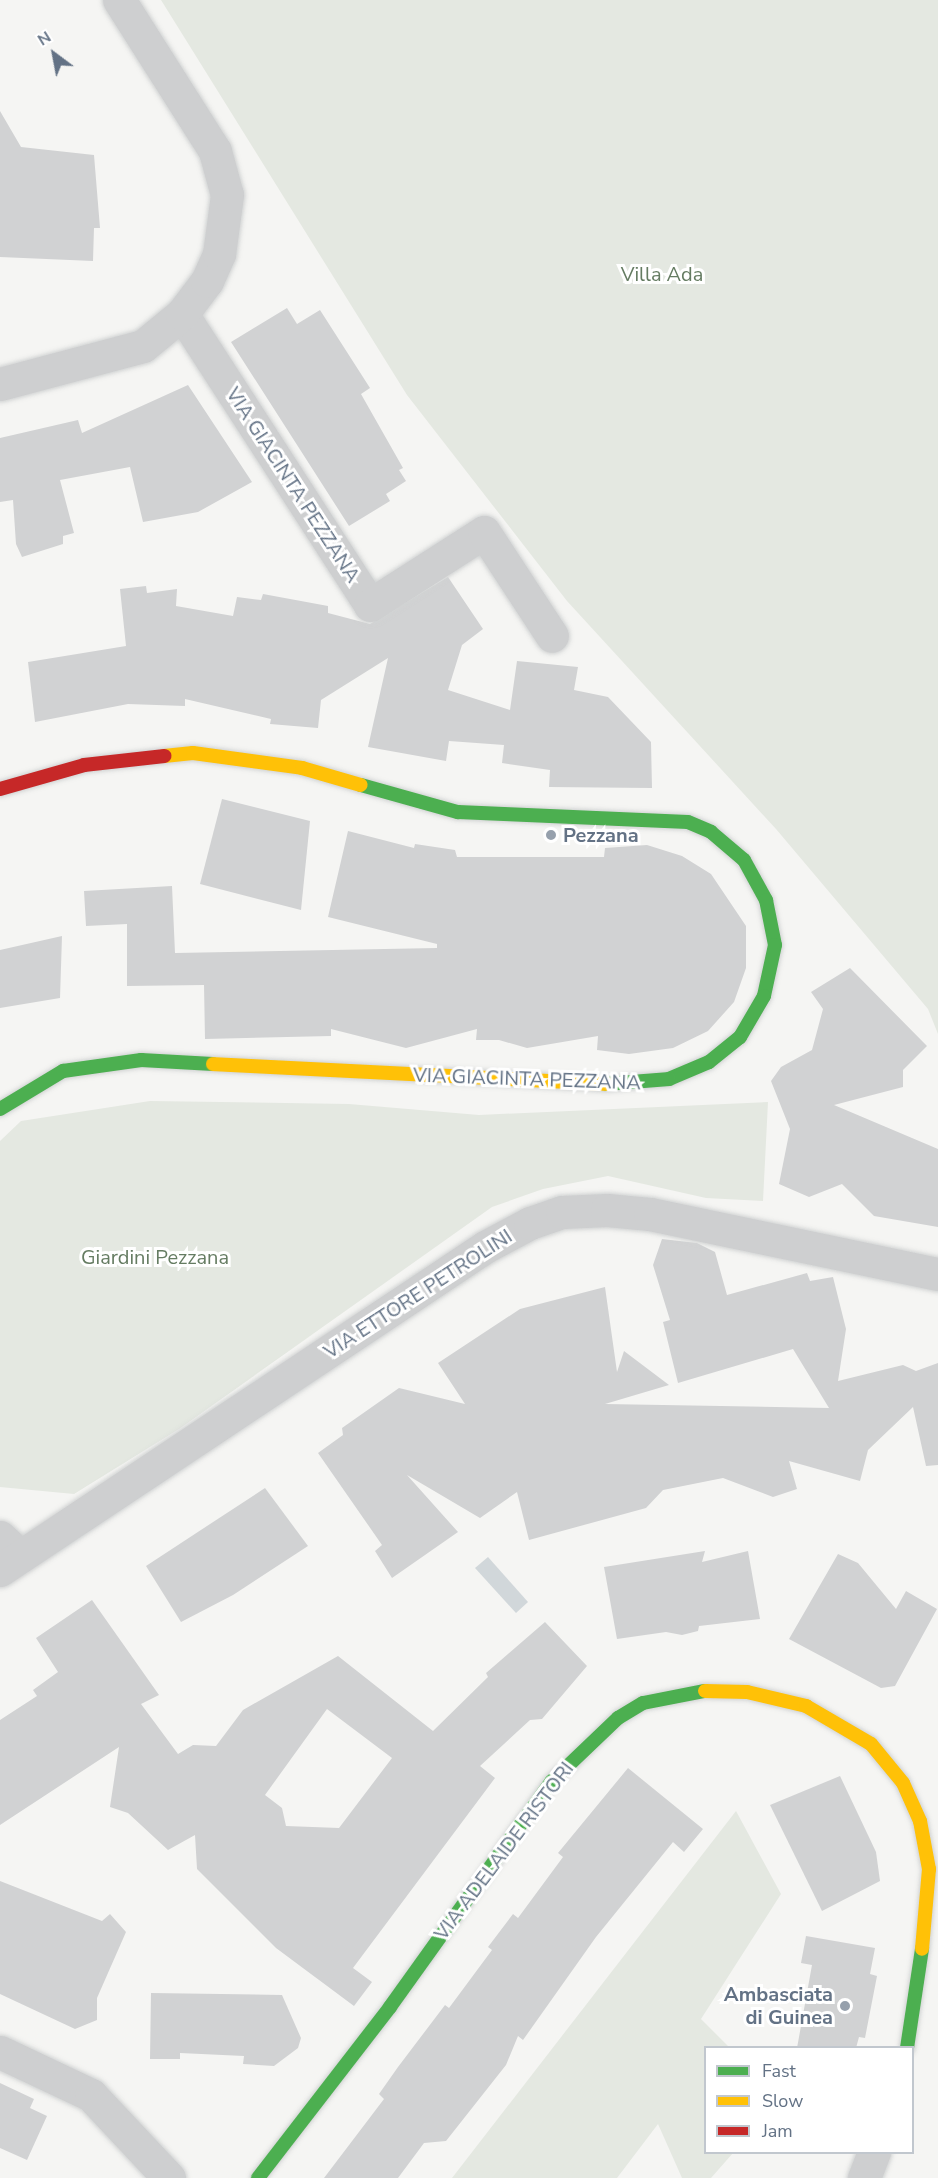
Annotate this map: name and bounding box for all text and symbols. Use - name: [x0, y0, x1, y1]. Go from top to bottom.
- north arrow: [24, 24, 84, 84]
- text: N: [34, 26, 55, 51]
- park label: Villa Ada: [621, 262, 703, 286]
- street label: VIA GIACINTA PEZZANA: [221, 383, 365, 587]
- place label: Pezzana: [563, 823, 639, 847]
- marker: Pezzana: [544, 828, 558, 842]
- street label: VIA GIACINTA PEZZANA: [413, 1063, 641, 1095]
- street label: VIA ETTORE PETROLINI: [319, 1224, 517, 1364]
- park label: Giardini Pezzana: [81, 1245, 229, 1269]
- street label: VIA ADELAIDE RISTORI: [429, 1757, 579, 1945]
- place label: Ambasciata di Guinea: [724, 1982, 833, 2029]
- marker: Ambasciata di Guinea: [838, 1999, 852, 2013]
- legend: [704, 2046, 914, 2154]
- text: Fast: [762, 2059, 796, 2083]
- text: Slow: [762, 2089, 803, 2113]
- text: Jam: [762, 2119, 793, 2143]

